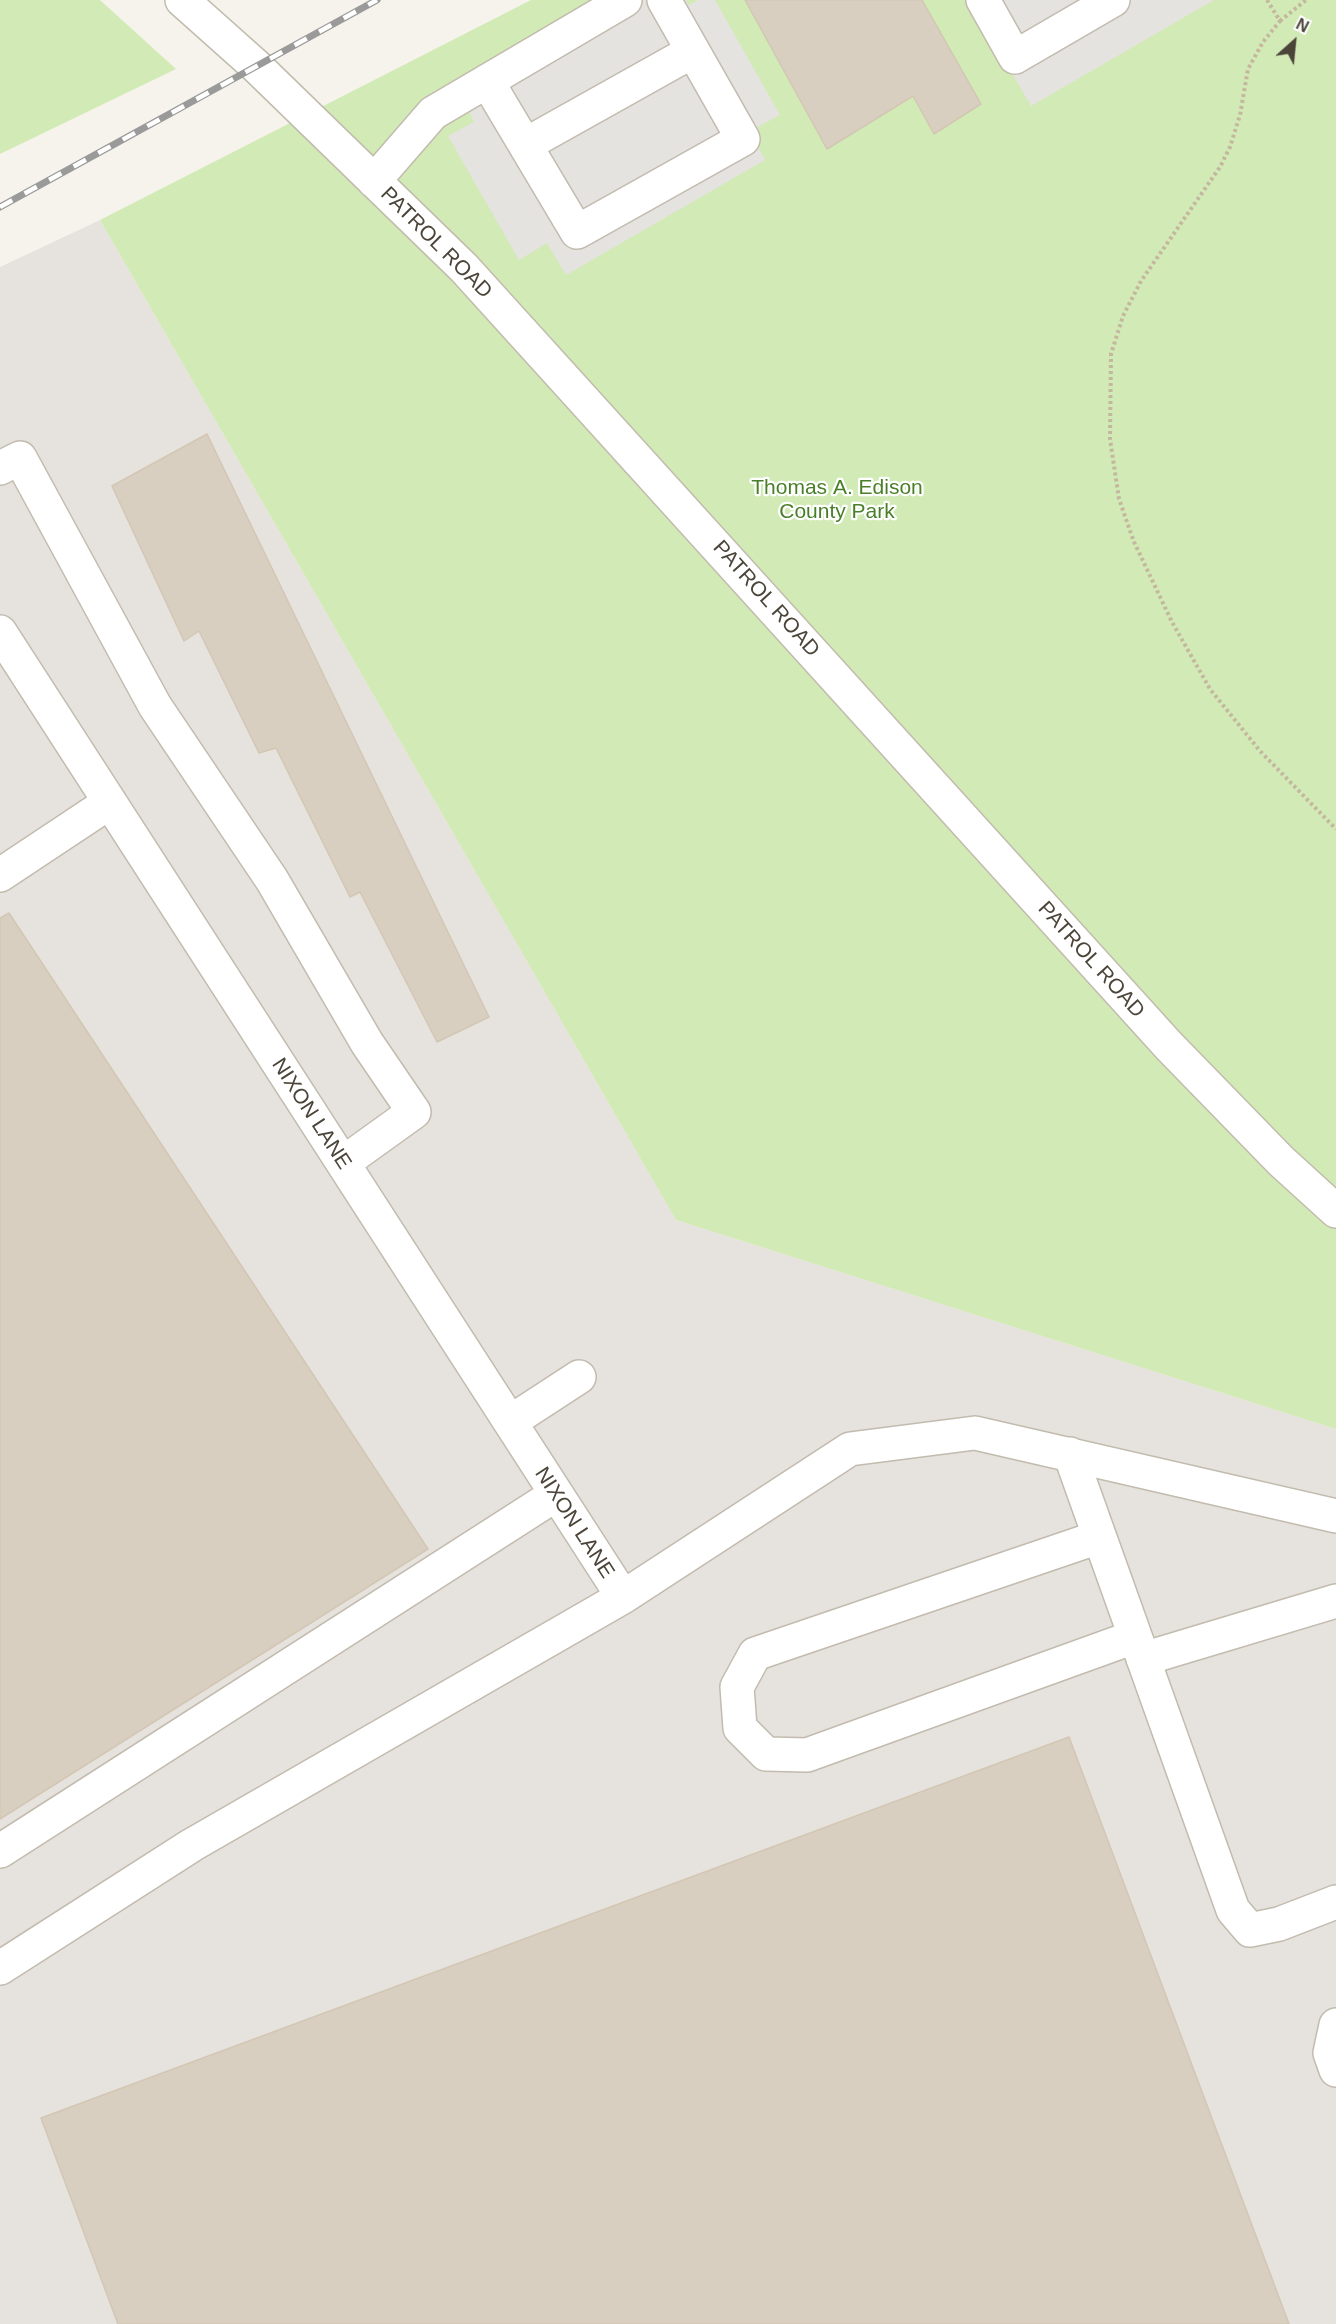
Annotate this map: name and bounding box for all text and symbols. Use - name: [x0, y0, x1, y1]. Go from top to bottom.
- north arrow: [1264, 12, 1324, 72]
- text: N: [1293, 15, 1311, 36]
- street label: PATROL ROAD: [375, 182, 497, 304]
- park label: Thomas A. Edison County Park: [751, 475, 923, 525]
- street label: PATROL ROAD: [707, 536, 825, 662]
- street label: PATROL ROAD: [1032, 897, 1150, 1023]
- street label: NIXON LANE: [266, 1054, 356, 1174]
- street label: NIXON LANE: [529, 1463, 619, 1583]

